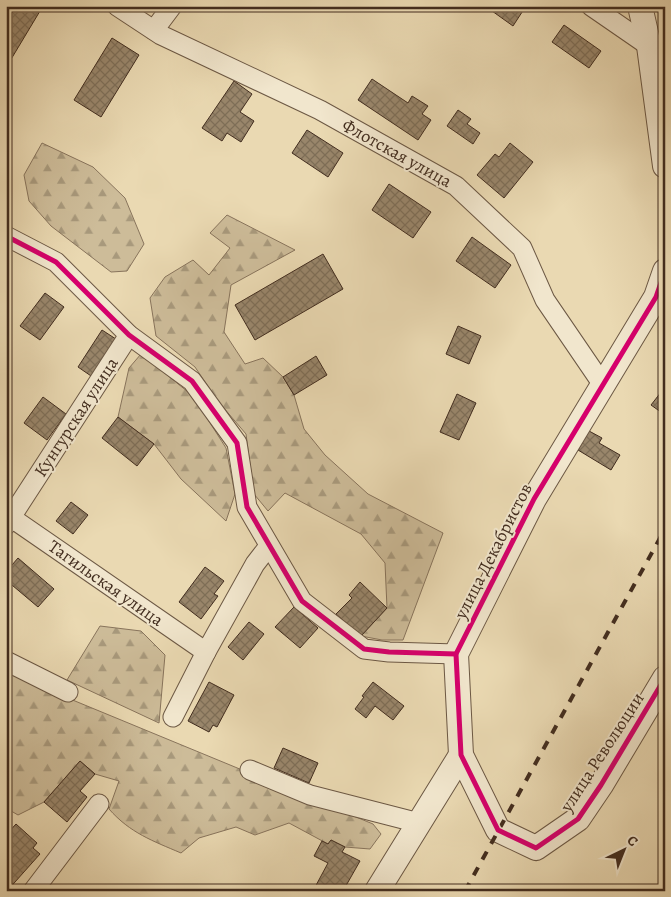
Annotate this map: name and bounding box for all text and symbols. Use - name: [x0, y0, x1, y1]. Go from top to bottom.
- street label: Флотская улица: [338, 113, 457, 193]
- street label: Кунгурская улица: [28, 352, 124, 481]
- street label: улица Декабристов: [448, 479, 538, 624]
- street label: Тагильская улица: [44, 534, 169, 632]
- street label: улица Революции: [554, 688, 650, 817]
- north arrow: [598, 824, 648, 874]
- text: С: [623, 831, 642, 851]

